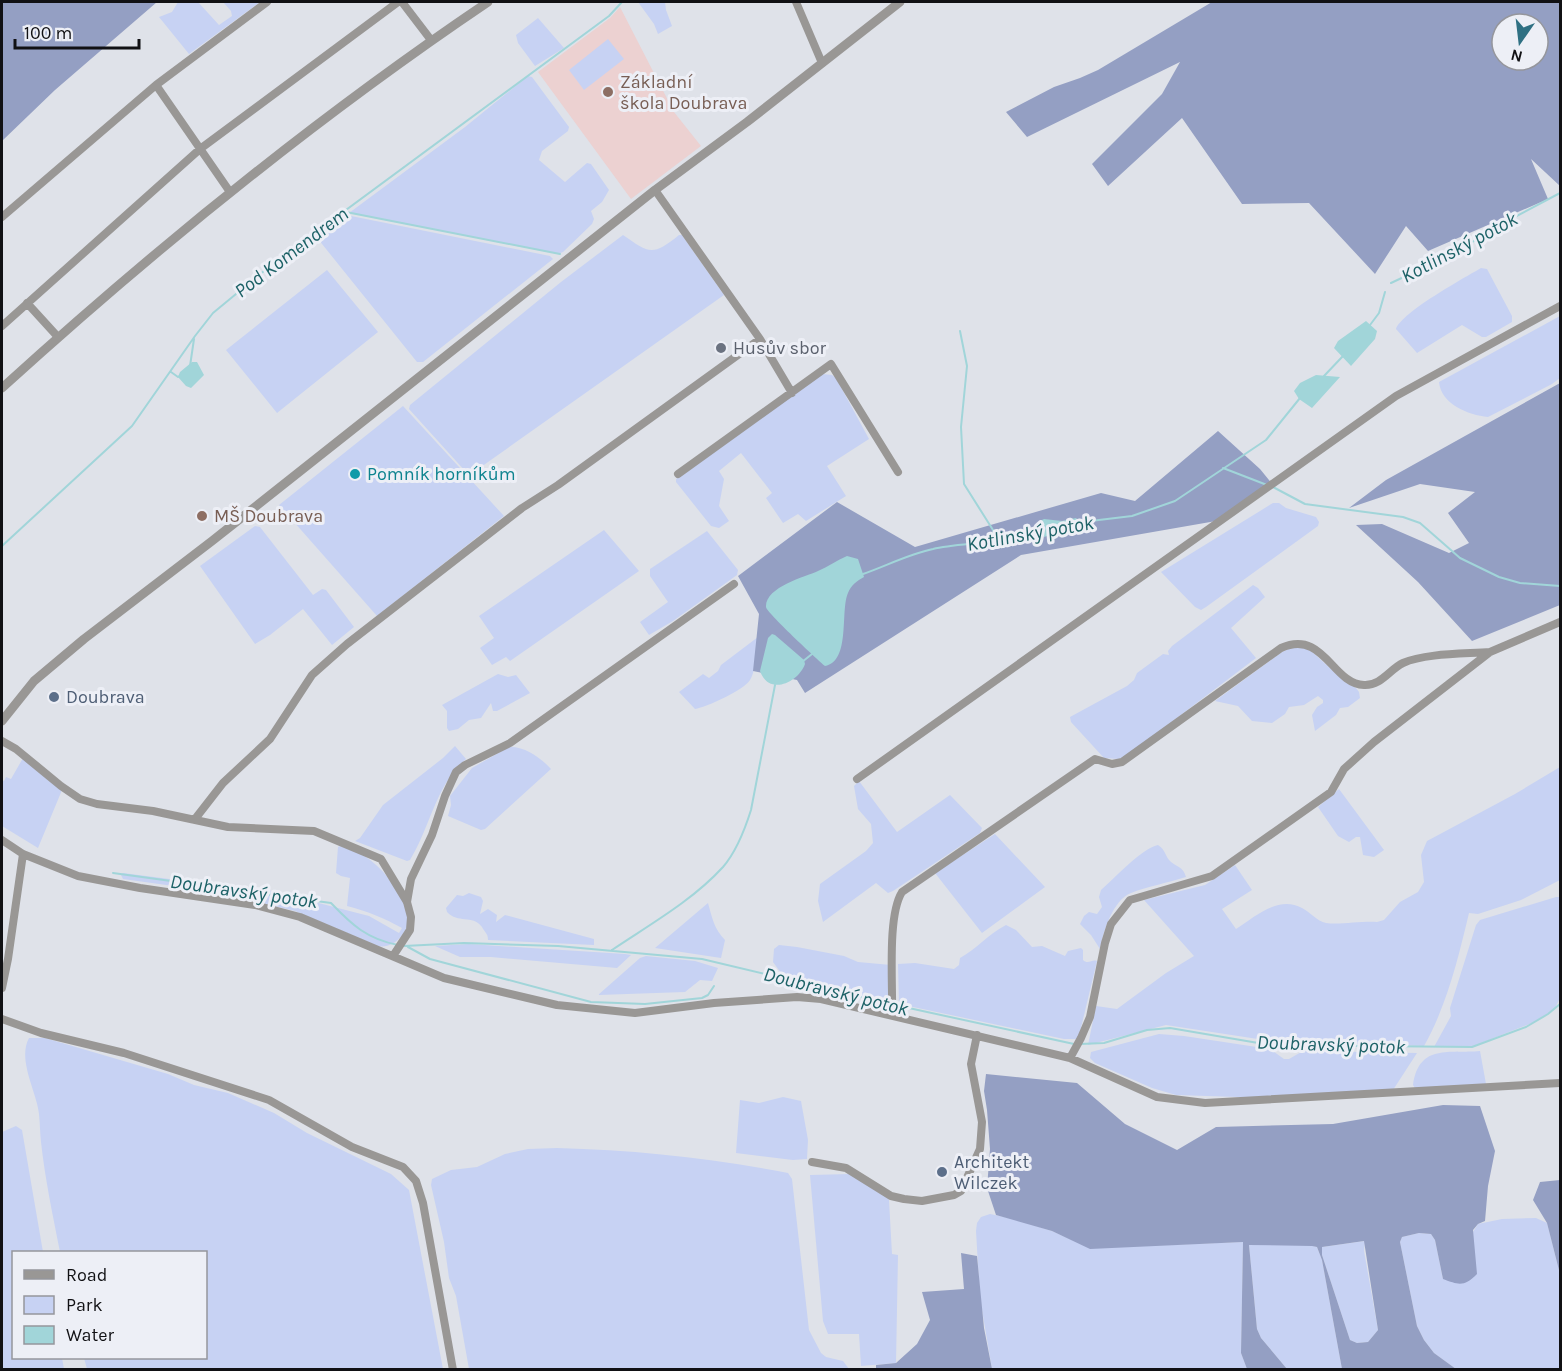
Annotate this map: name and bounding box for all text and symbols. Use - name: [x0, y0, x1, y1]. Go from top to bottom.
- scale bar: [15, 12, 140, 50]
- north arrow: [1490, 12, 1550, 72]
- text: 100 m: [24, 22, 72, 44]
- text: N: [1509, 45, 1524, 67]
- place label: Základní škola Doubrava: [620, 71, 747, 114]
- marker: Základní škola Doubrava: [601, 85, 615, 99]
- water label: Pod Komendrem: [230, 202, 353, 303]
- water label: Kotlinský potok: [1397, 207, 1522, 288]
- place label: Husův sbor: [733, 337, 827, 359]
- marker: Husův sbor: [714, 341, 728, 355]
- place label: Pomník horníkům: [367, 463, 516, 485]
- marker: Pomník horníkům: [348, 467, 362, 481]
- place label: MŠ Doubrava: [214, 505, 323, 527]
- marker: MŠ Doubrava: [195, 509, 209, 523]
- water label: Kotlinský potok: [965, 511, 1096, 556]
- place label: Doubrava: [66, 686, 145, 708]
- marker: Doubrava: [47, 690, 61, 704]
- water label: Doubravský potok: [169, 870, 320, 913]
- water label: Doubravský potok: [761, 962, 912, 1021]
- water label: Doubravský potok: [1256, 1030, 1407, 1059]
- place label: Architekt Wilczek: [954, 1151, 1030, 1194]
- marker: Architekt Wilczek: [935, 1165, 949, 1179]
- legend: [12, 1251, 207, 1359]
- text: Road: [66, 1264, 107, 1286]
- text: Park: [66, 1294, 103, 1316]
- text: Water: [66, 1324, 114, 1346]

